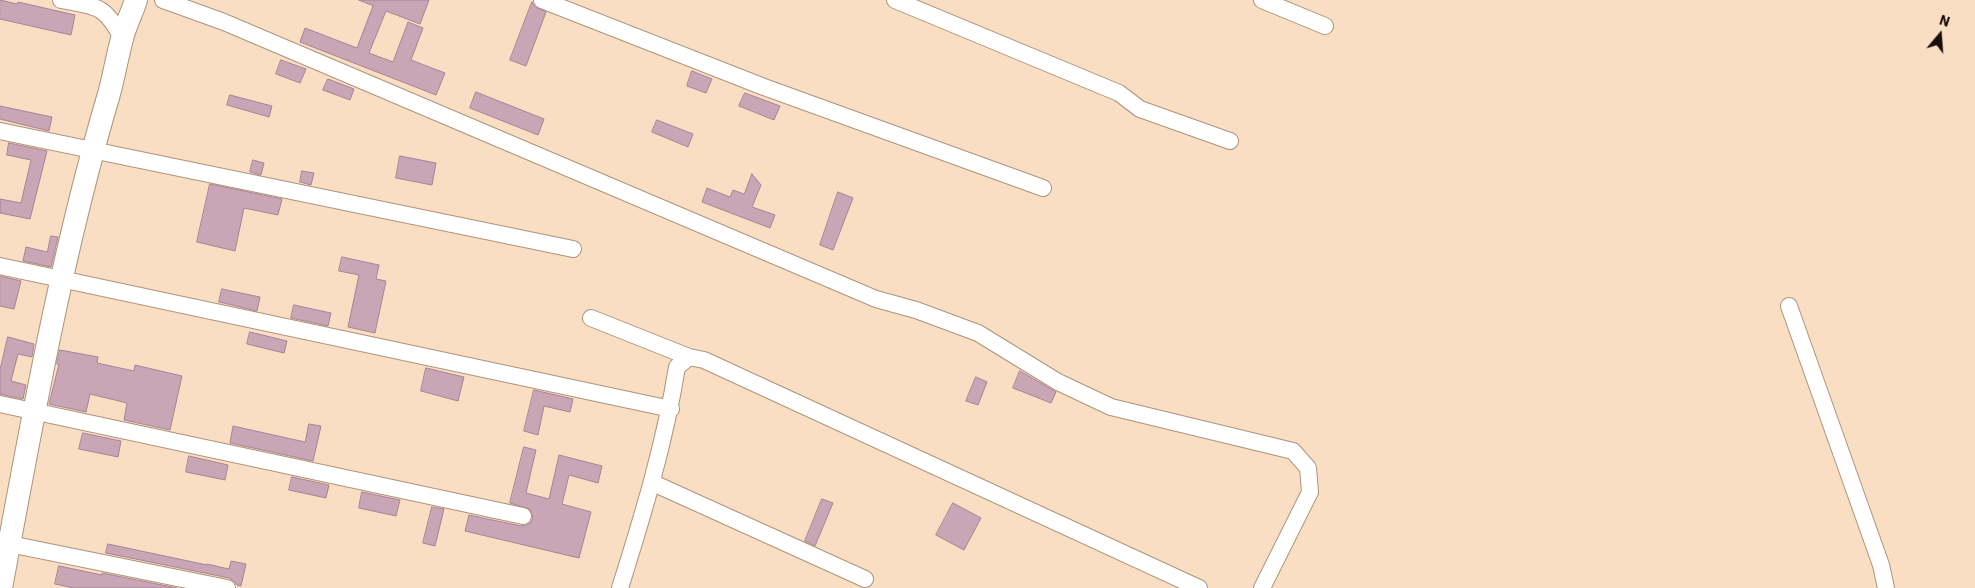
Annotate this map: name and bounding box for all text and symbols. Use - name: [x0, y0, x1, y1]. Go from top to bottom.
- north arrow: [1915, 10, 1965, 60]
- text: N: [1937, 11, 1952, 31]

